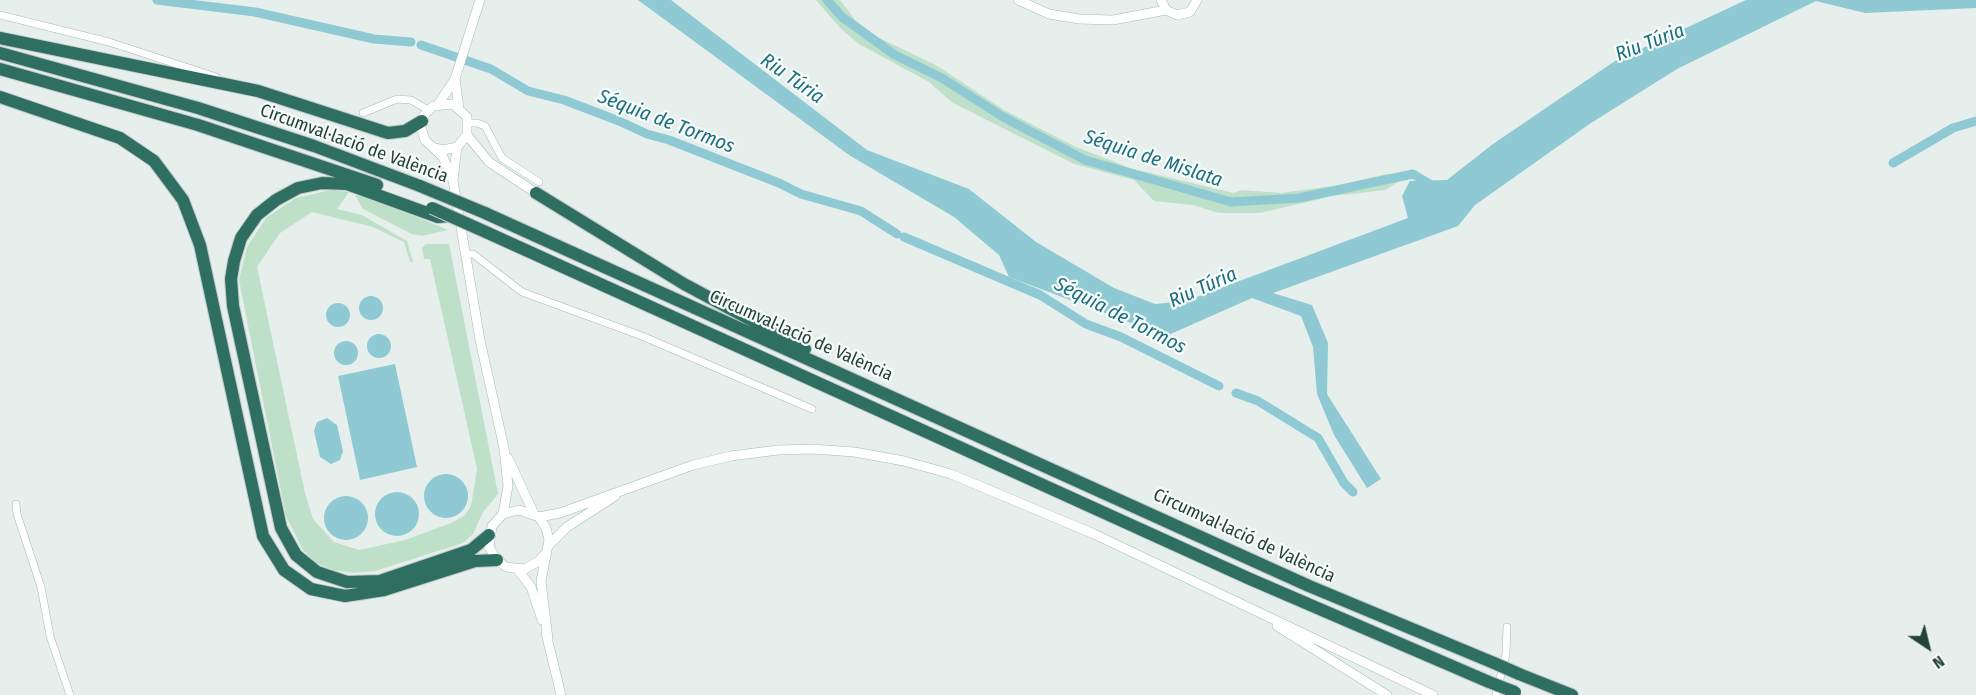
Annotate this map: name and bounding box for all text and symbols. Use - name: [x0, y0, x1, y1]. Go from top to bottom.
- water label: Riu Túria: [1612, 19, 1688, 67]
- water label: Riu Túria: [756, 49, 828, 109]
- water label: Séquia de Tormos: [594, 85, 738, 159]
- street label: Circumval·lació de València: [257, 100, 451, 188]
- water label: Séquia de Mislata: [1081, 125, 1225, 193]
- water label: Riu Túria: [1165, 262, 1241, 314]
- water label: Séquia de Tormos: [1050, 273, 1190, 359]
- street label: Circumval·lació de València: [706, 286, 896, 386]
- street label: Circumval·lació de València: [1150, 484, 1338, 588]
- north arrow: [1898, 617, 1958, 677]
- text: N: [1929, 652, 1948, 673]

